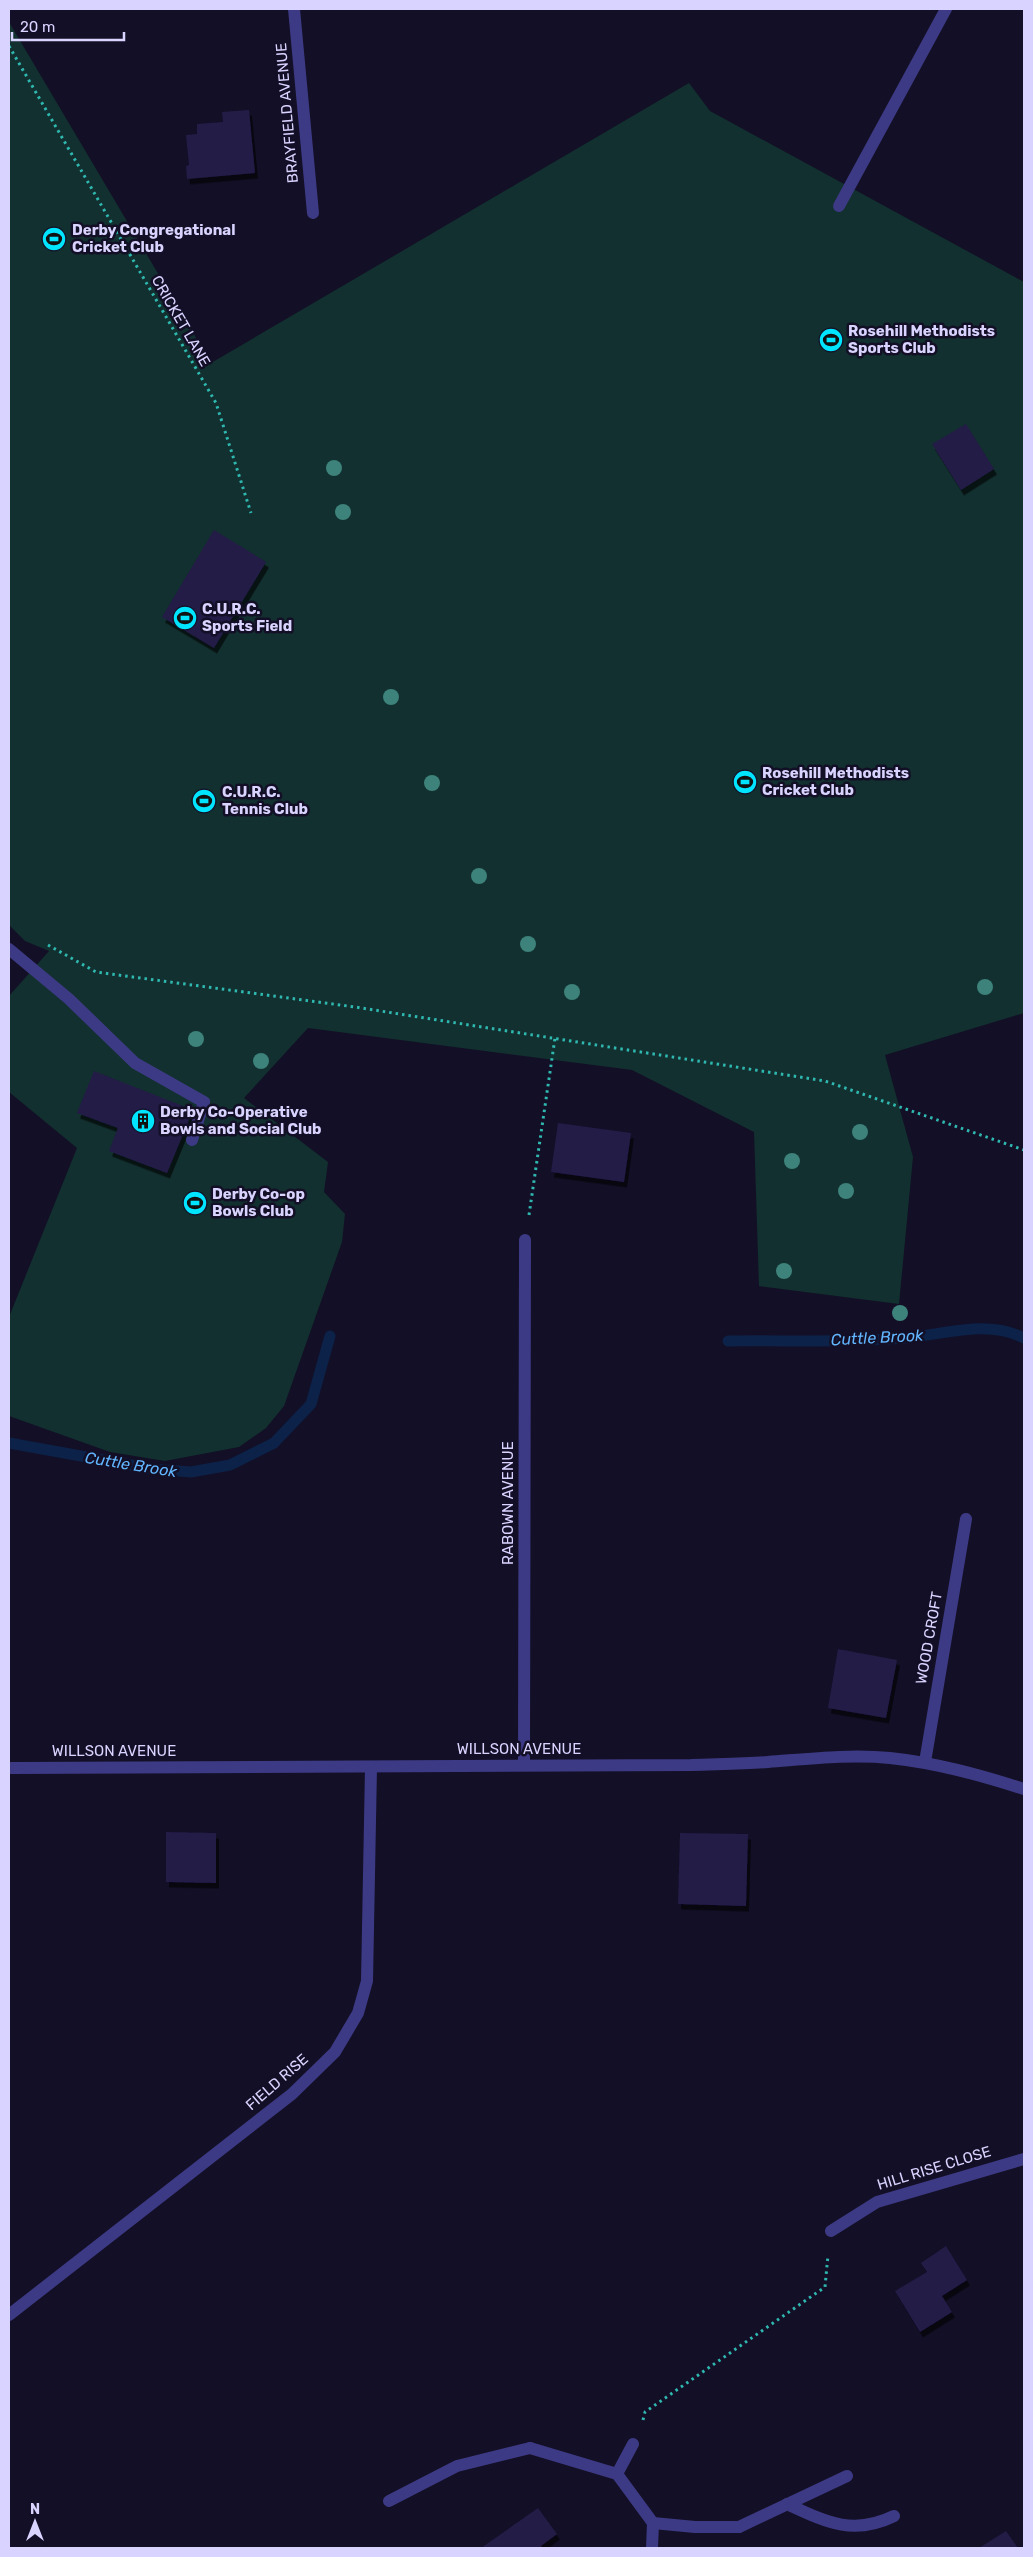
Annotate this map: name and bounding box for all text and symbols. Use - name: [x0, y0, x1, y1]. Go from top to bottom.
- scale bar: [12, 10, 125, 42]
- text: 20 m: [20, 18, 55, 36]
- street label: BRAYFIELD AVENUE: [272, 42, 302, 184]
- place label: Derby Congregational Cricket Club: [72, 221, 235, 256]
- sports icon: Derby Congregational Cricket Club: [41, 226, 67, 252]
- street label: CRICKET LANE: [148, 272, 214, 370]
- place label: Rosehill Methodists Sports Club: [848, 322, 995, 357]
- sports icon: Rosehill Methodists Sports Club: [818, 327, 844, 353]
- place label: C.U.R.C. Sports Field: [202, 600, 292, 635]
- sports icon: C.U.R.C. Sports Field: [172, 605, 198, 631]
- place label: Rosehill Methodists Cricket Club: [762, 764, 909, 799]
- sports icon: Rosehill Methodists Cricket Club: [732, 769, 758, 795]
- place label: C.U.R.C. Tennis Club: [222, 783, 308, 818]
- sports icon: C.U.R.C. Tennis Club: [191, 788, 217, 814]
- place label: Derby Co-Operative Bowls and Social Club: [160, 1103, 321, 1138]
- building icon: Derby Co-Operative Bowls and Social Club: [130, 1108, 156, 1134]
- place label: Derby Co-op Bowls Club: [212, 1185, 305, 1220]
- sports icon: Derby Co-op Bowls Club: [182, 1190, 208, 1216]
- water label: Cuttle Brook: [830, 1326, 925, 1349]
- street label: RABOWN AVENUE: [499, 1441, 517, 1565]
- water label: Cuttle Brook: [84, 1448, 179, 1481]
- street label: WOOD CROFT: [912, 1590, 946, 1686]
- street label: WILLSON AVENUE: [457, 1740, 581, 1758]
- street label: WILLSON AVENUE: [52, 1742, 176, 1760]
- street label: FIELD RISE: [242, 2050, 312, 2114]
- street label: HILL RISE CLOSE: [875, 2142, 993, 2194]
- north arrow: [10, 2497, 60, 2547]
- text: N: [30, 2501, 40, 2518]

